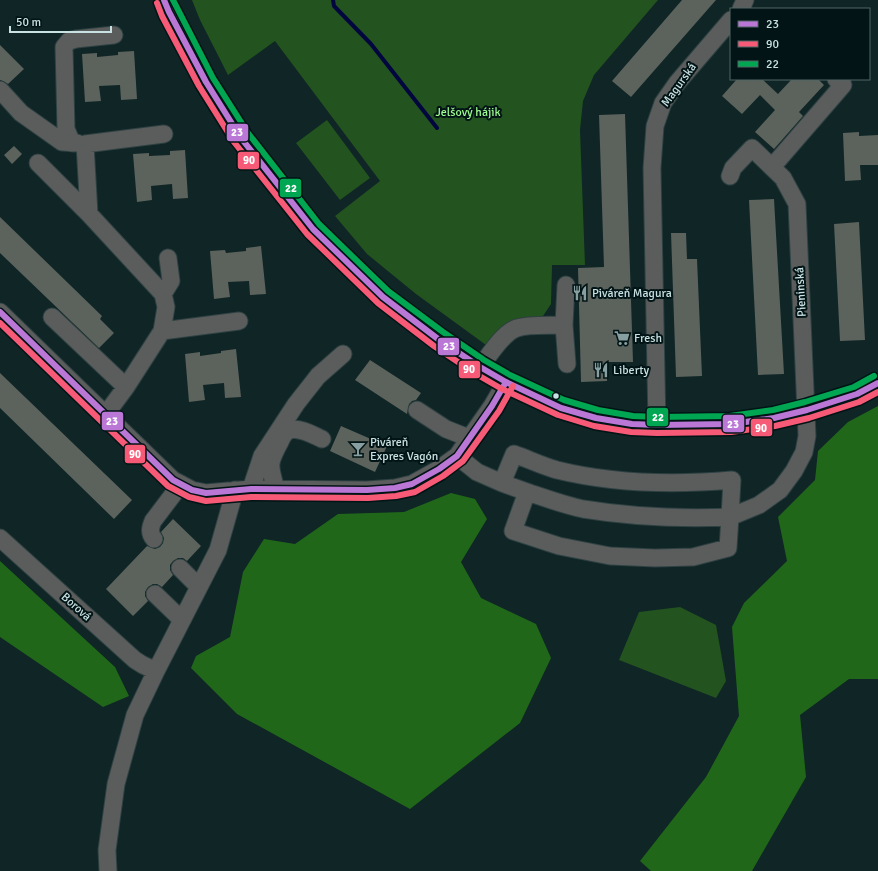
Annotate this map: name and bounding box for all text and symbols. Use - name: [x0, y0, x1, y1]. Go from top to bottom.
- scale bar: [10, 8, 111, 34]
- legend: [730, 8, 870, 80]
- text: 50 m: [16, 15, 41, 30]
- text: 23: [766, 17, 779, 32]
- text: 90: [766, 37, 779, 52]
- text: 22: [766, 57, 779, 72]
- street label: Magurská: [658, 60, 700, 110]
- park label: Jelšový hájik: [435, 105, 501, 120]
- line badge: 23: [226, 123, 249, 142]
- text: 23: [231, 126, 243, 139]
- line badge: 90: [237, 151, 260, 170]
- text: 90: [243, 154, 255, 167]
- line badge: 22: [279, 178, 302, 198]
- text: 22: [285, 182, 297, 195]
- street label: Pieninská: [792, 267, 810, 317]
- restaurant icon: Piváreň Magura: [571, 284, 589, 302]
- place label: Piváreň Magura: [592, 286, 672, 301]
- supermarket icon: Fresh: [613, 329, 631, 347]
- place label: Fresh: [634, 331, 662, 346]
- line badge: 23: [437, 337, 460, 356]
- text: 23: [443, 340, 455, 353]
- line badge: 90: [458, 360, 481, 379]
- restaurant icon: Liberty: [592, 361, 610, 379]
- text: 90: [463, 363, 475, 376]
- place label: Liberty: [613, 363, 650, 378]
- unlabelled marker: [551, 391, 561, 401]
- line badge: 22: [646, 407, 669, 427]
- line badge: 23: [101, 411, 124, 431]
- text: 22: [652, 411, 664, 424]
- line badge: 23: [722, 414, 745, 433]
- text: 23: [106, 415, 118, 428]
- text: 23: [727, 418, 739, 431]
- line badge: 90: [750, 418, 773, 437]
- text: 90: [755, 422, 767, 435]
- place label: Piváreň Expres Vagón: [370, 435, 438, 464]
- bar icon: Piváreň Expres Vagón: [349, 440, 367, 458]
- line badge: 90: [124, 444, 146, 464]
- text: 90: [129, 448, 141, 461]
- street label: Borová: [58, 590, 94, 624]

